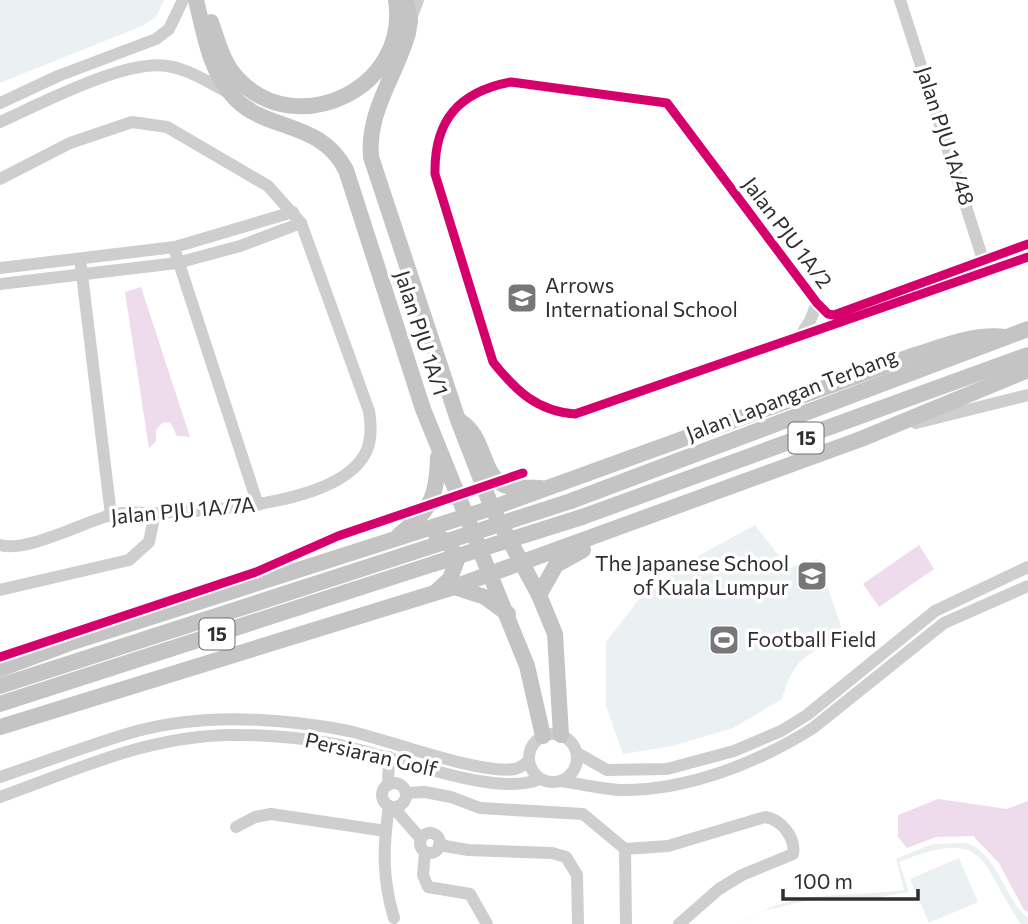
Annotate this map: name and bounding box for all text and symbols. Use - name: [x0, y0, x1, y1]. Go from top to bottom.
- street label: Jalan PJU 1A/48: [912, 63, 981, 208]
- street label: Jalan PJU 1A/2: [738, 172, 838, 293]
- street label: Jalan PJU 1A/1: [390, 267, 454, 398]
- place label: Arrows International School: [545, 272, 738, 321]
- school or university icon: Arrows International School: [505, 281, 539, 315]
- street label: Jalan Lapangan Terbang: [682, 342, 901, 445]
- road number: 15: [788, 422, 824, 453]
- street label: Jalan PJU 1A/7A: [110, 491, 256, 528]
- place label: The Japanese School of Kuala Lumpur: [595, 550, 789, 599]
- school or university icon: The Japanese School of Kuala Lumpur: [795, 559, 829, 593]
- road number: 15: [200, 618, 234, 650]
- sports icon: Football Field: [707, 623, 741, 657]
- place label: Football Field: [747, 626, 876, 651]
- street label: Persiaran Golf: [303, 726, 440, 781]
- scale bar: [783, 858, 918, 902]
- text: 100 m: [794, 868, 853, 893]

